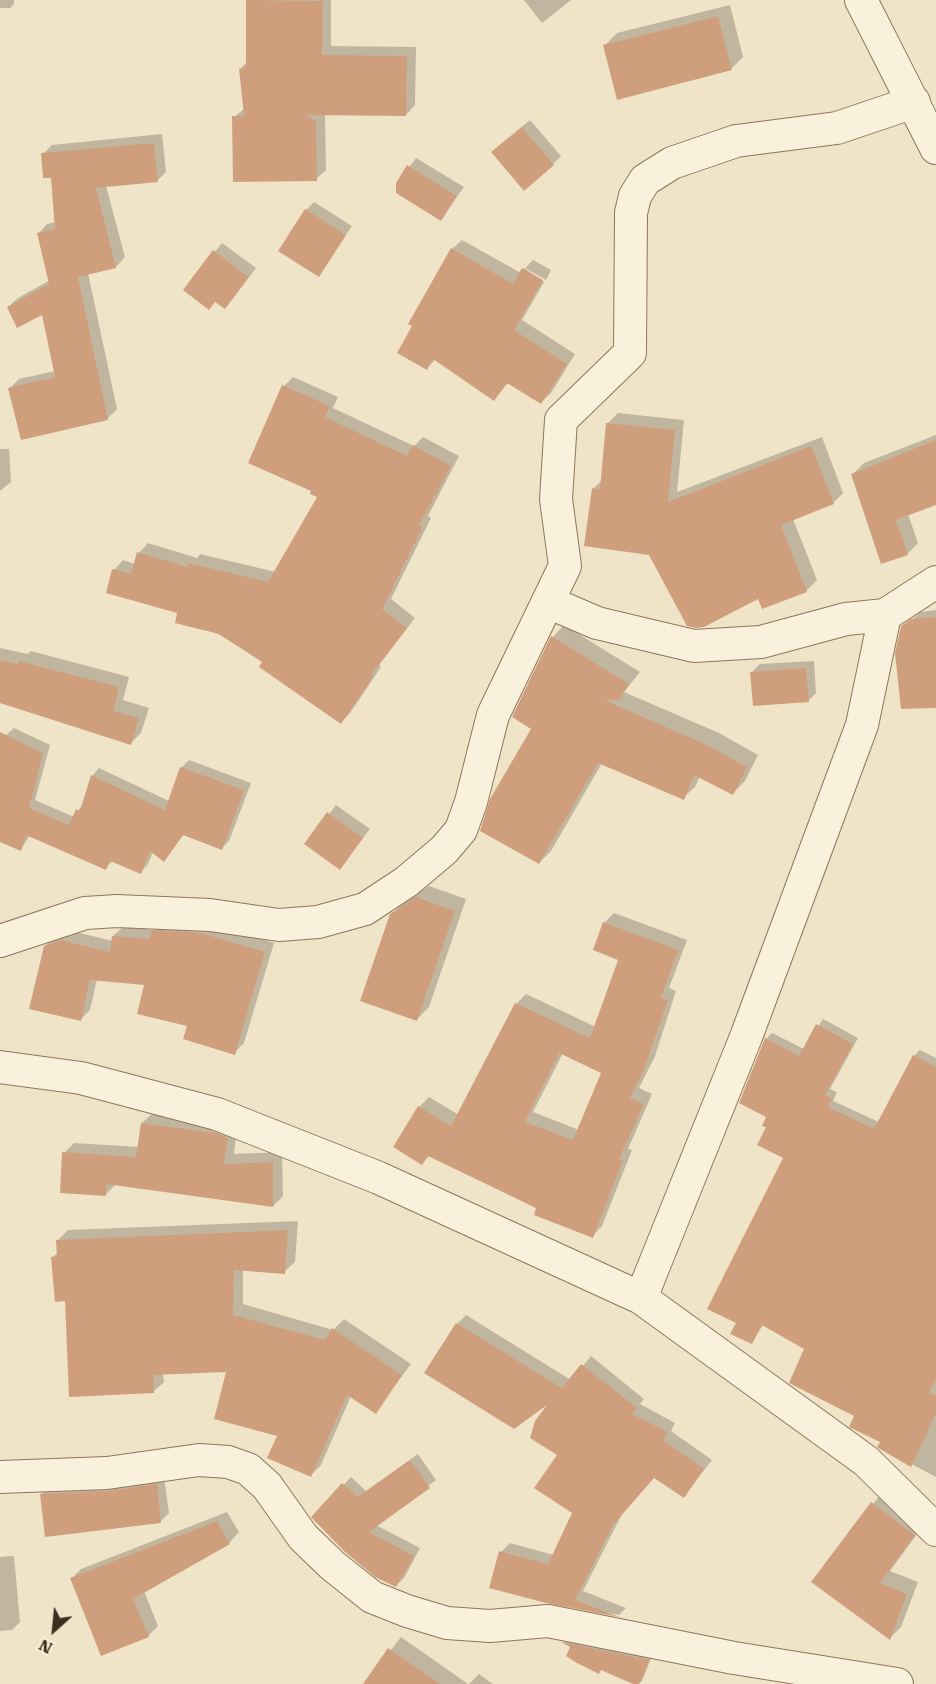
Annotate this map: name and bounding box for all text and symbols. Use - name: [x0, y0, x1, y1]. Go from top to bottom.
- north arrow: [24, 1600, 84, 1660]
- text: N: [36, 1635, 55, 1658]

